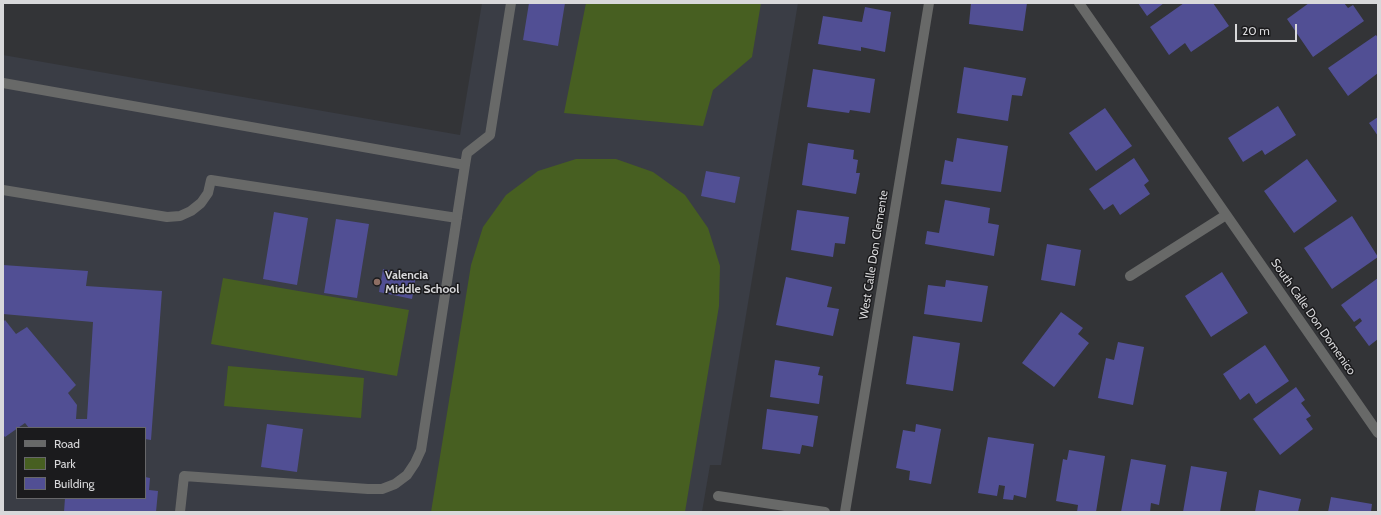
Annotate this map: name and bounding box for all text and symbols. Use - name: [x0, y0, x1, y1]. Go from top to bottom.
- scale bar: [1237, 16, 1299, 42]
- text: 20 m: [1242, 23, 1270, 38]
- street label: West Calle Don Clemente: [857, 189, 891, 321]
- street label: South Calle Don Domenico: [1267, 256, 1359, 378]
- place label: Valencia Middle School: [385, 268, 459, 296]
- marker: Valencia Middle School: [372, 277, 382, 287]
- legend: [16, 427, 146, 499]
- text: Road: [54, 436, 80, 451]
- text: Park: [54, 456, 76, 471]
- text: Building: [54, 476, 95, 491]

